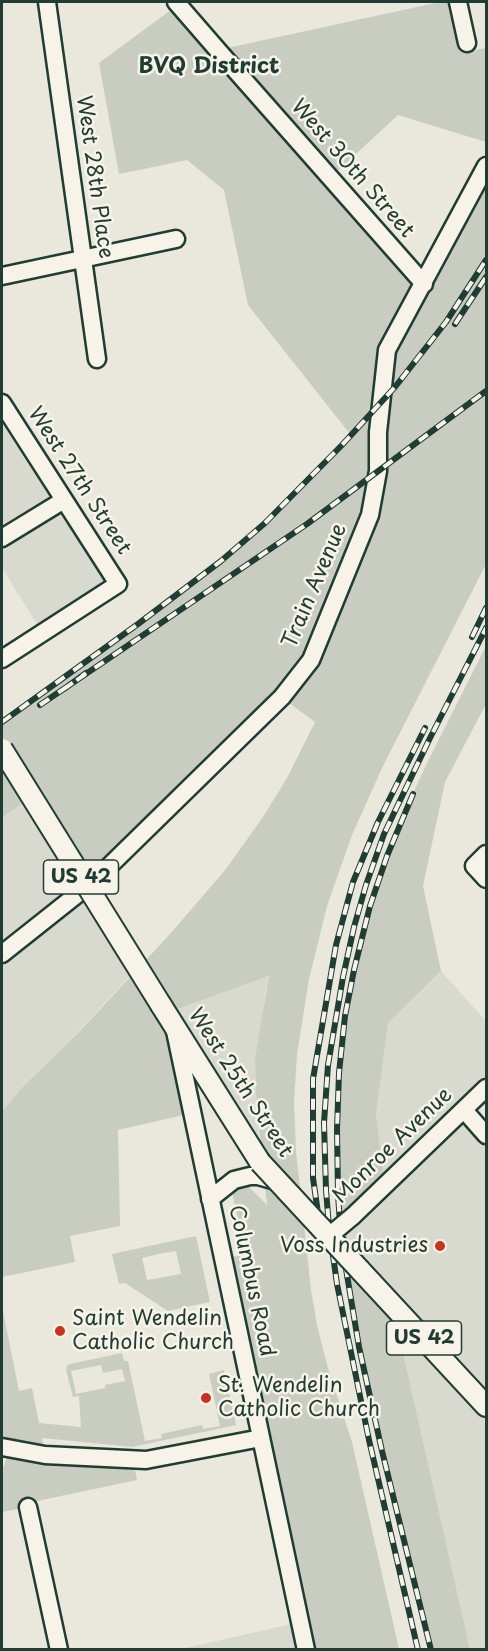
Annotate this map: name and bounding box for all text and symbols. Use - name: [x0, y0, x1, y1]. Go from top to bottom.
- district label: BVQ District: [139, 54, 279, 80]
- street label: West 28th Place: [70, 94, 118, 260]
- street label: West 30th Street: [285, 95, 419, 243]
- street label: West 27th Street: [22, 402, 136, 560]
- street label: Train Avenue: [278, 520, 352, 652]
- road number: US 42: [44, 860, 118, 894]
- street label: West 25th Street: [182, 1004, 298, 1162]
- street label: Monroe Avenue: [328, 1083, 458, 1209]
- street label: Columbus Road: [223, 1203, 279, 1359]
- place label: Voss Industries: [280, 1233, 428, 1259]
- marker: Voss Industries: [433, 1239, 447, 1253]
- place label: Saint Wendelin Catholic Church: [72, 1306, 234, 1356]
- road number: US 42: [386, 1321, 462, 1355]
- marker: Saint Wendelin Catholic Church: [53, 1324, 67, 1338]
- place label: St. Wendelin Catholic Church: [218, 1373, 380, 1423]
- marker: St. Wendelin Catholic Church: [199, 1391, 213, 1405]

